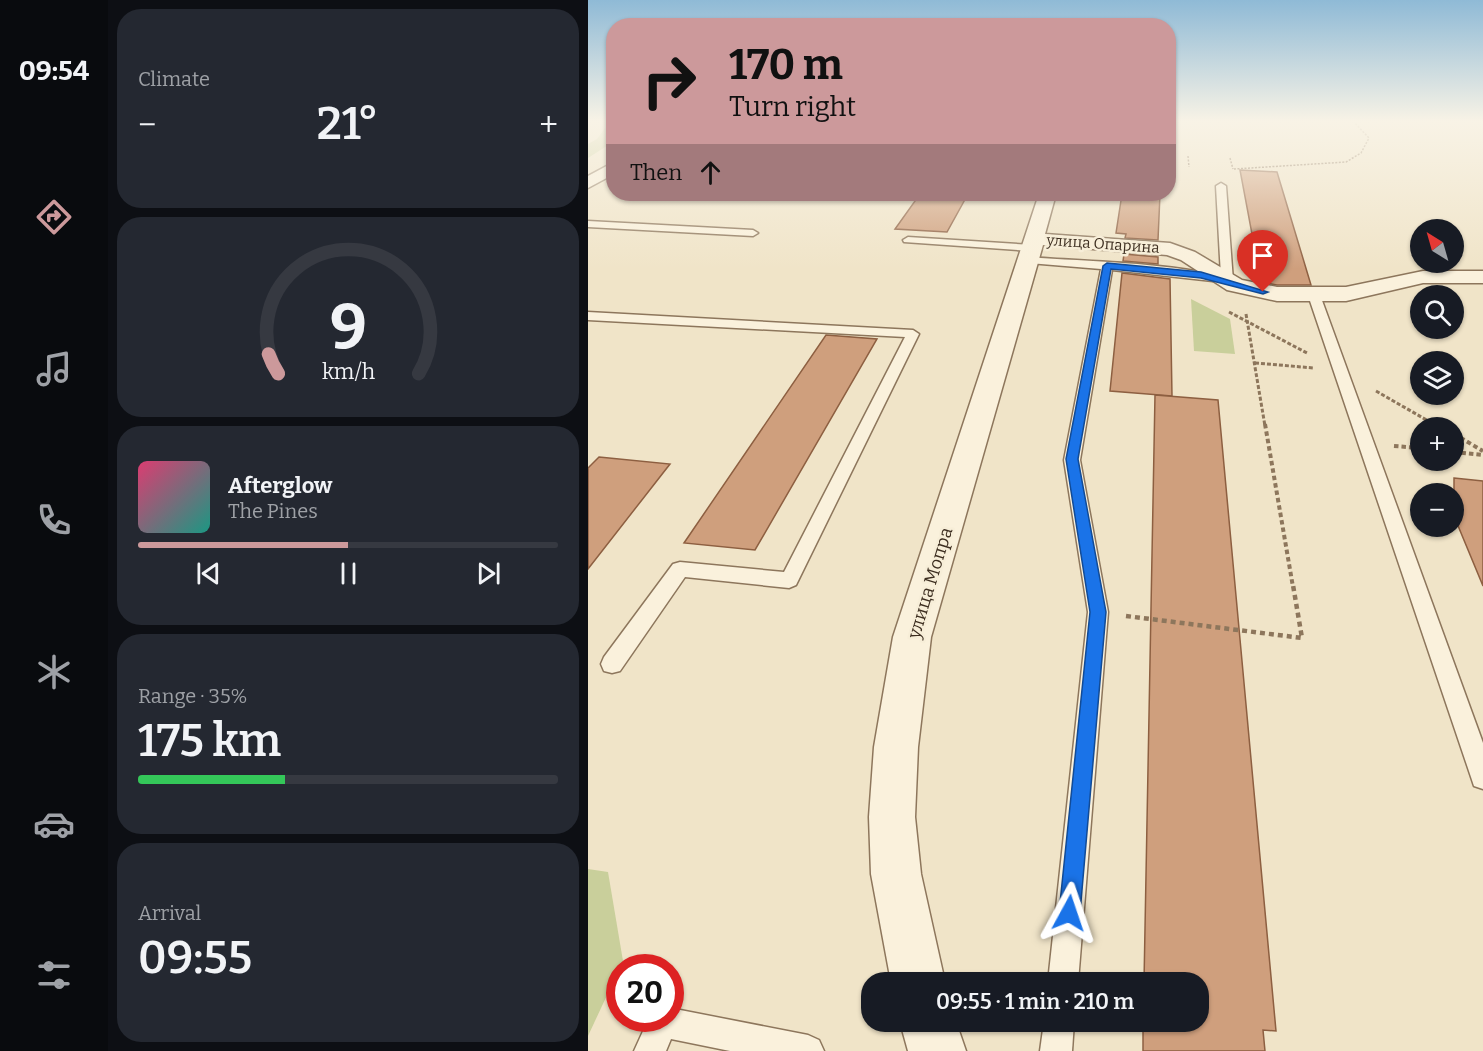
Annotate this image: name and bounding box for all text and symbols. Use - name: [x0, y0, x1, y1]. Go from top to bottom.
- text: 170 m: [729, 40, 843, 90]
- icon: right: [630, 42, 708, 120]
- text: 09:54: [19, 55, 89, 87]
- text: Climate: [138, 67, 210, 91]
- text: Turn right: [729, 91, 856, 123]
- text: 21°: [317, 97, 379, 151]
- text: −: [138, 105, 156, 145]
- text: +: [539, 105, 558, 145]
- icon: ahead: [694, 156, 727, 189]
- text: Then: [630, 159, 682, 186]
- icon: directions: [33, 196, 75, 238]
- north arrow: [1410, 219, 1464, 273]
- map controls: [1410, 219, 1464, 537]
- pin: [1237, 230, 1288, 292]
- street label: улица Опарина: [1045, 231, 1160, 257]
- icon: arrive: [1246, 239, 1279, 272]
- button: search: [1410, 285, 1464, 339]
- text: 9: [330, 290, 366, 365]
- icon: music: [33, 348, 75, 390]
- button: layers: [1410, 351, 1464, 405]
- text: km/h: [321, 360, 375, 386]
- button: +: [1410, 417, 1464, 471]
- text: Afterglow: [228, 472, 332, 499]
- button: −: [1410, 483, 1464, 537]
- icon: phone: [33, 499, 75, 541]
- text: The Pines: [228, 499, 318, 523]
- street label: улица Мопра: [902, 525, 957, 642]
- icon: previous: [192, 557, 225, 590]
- icon: pause: [332, 557, 365, 590]
- icon: next: [472, 557, 505, 590]
- icon: climate: [33, 651, 75, 693]
- text: Range · 35%: [138, 684, 248, 708]
- text: 175 km: [138, 714, 281, 768]
- icon: car: [33, 803, 75, 845]
- position arrow: [1037, 881, 1101, 945]
- text: Arrival: [138, 901, 201, 925]
- text: 09:55: [138, 931, 252, 985]
- icon: filters: [33, 954, 75, 996]
- speed limit sign: 20: [606, 954, 684, 1032]
- text: 09:55 · 1 min · 210 m: [936, 988, 1134, 1015]

